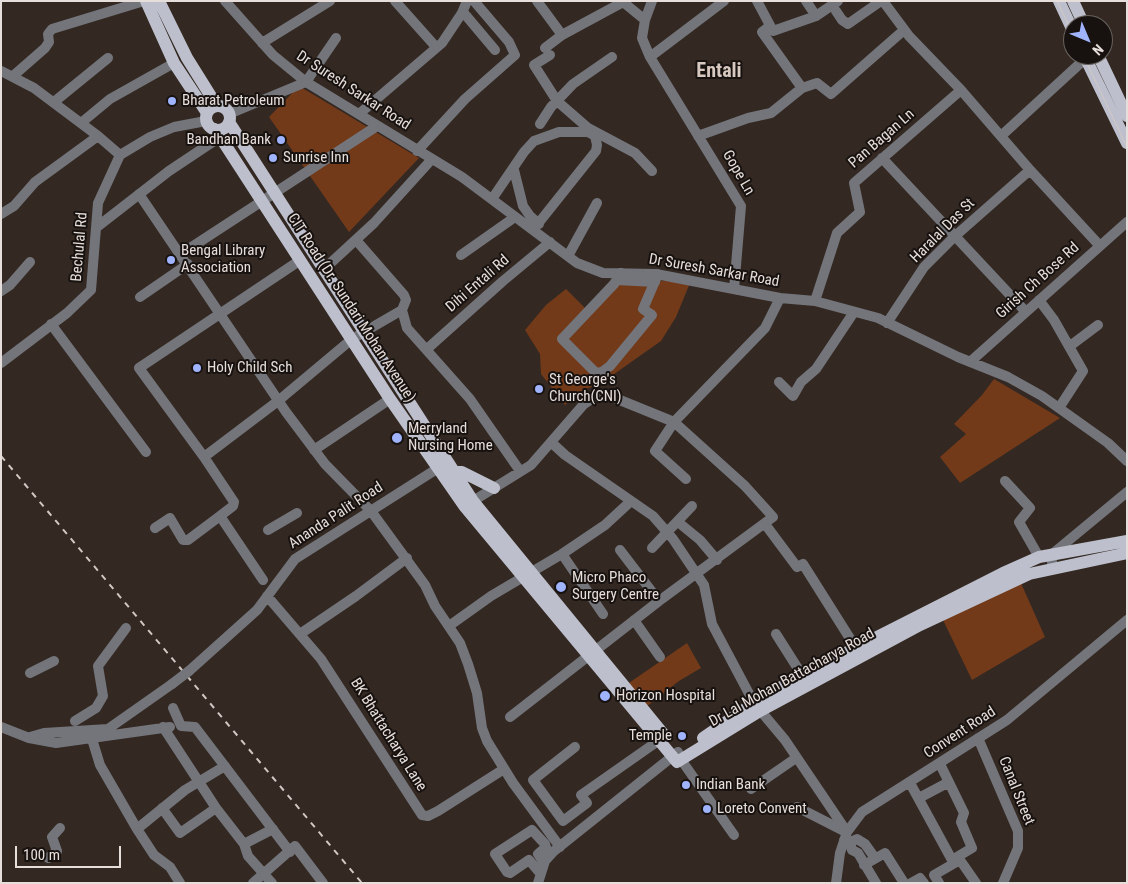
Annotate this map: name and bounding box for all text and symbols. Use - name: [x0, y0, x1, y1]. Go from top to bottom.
- north arrow: [1063, 15, 1113, 65]
- text: N: [1089, 41, 1107, 59]
- street label: Dr Suresh Sarkar Road: [293, 47, 413, 135]
- district label: Entali: [696, 60, 742, 84]
- place label: Bharat Petroleum: [182, 92, 285, 110]
- marker: Bharat Petroleum: [166, 95, 178, 107]
- street label: Pan Bagan Ln: [845, 106, 919, 172]
- place label: Bandhan Bank: [186, 131, 271, 149]
- marker: Bandhan Bank: [275, 134, 287, 146]
- street label: Gope Ln: [718, 147, 758, 199]
- place label: Sunrise Inn: [283, 149, 349, 167]
- marker: Sunrise Inn: [267, 152, 279, 164]
- street label: Haralal Das St: [907, 195, 979, 267]
- street label: CIT Road (Dr. Sundari Mohan Avenue): [283, 210, 419, 406]
- street label: Bechulal Rd: [68, 212, 92, 282]
- street label: Girish Ch Bose Rd: [993, 239, 1083, 323]
- place label: Bengal Library Association: [181, 242, 265, 277]
- street label: Dr Suresh Sarkar Road: [647, 251, 781, 291]
- street label: Dihi Entali Rd: [443, 252, 513, 316]
- marker: Bengal Library Association: [165, 254, 177, 266]
- place label: Holy Child Sch: [207, 359, 292, 377]
- marker: Holy Child Sch: [191, 362, 203, 374]
- place label: St George's Church(CNI): [549, 371, 622, 406]
- marker: St George's Church(CNI): [533, 383, 545, 395]
- place label: Merryland Nursing Home: [408, 420, 493, 455]
- marker: Merryland Nursing Home: [390, 431, 404, 445]
- street label: Ananda Palit Road: [286, 479, 386, 553]
- place label: Micro Phaco Surgery Centre: [572, 569, 659, 604]
- marker: Micro Phaco Surgery Centre: [554, 580, 568, 594]
- street label: Dr Lal Mohan Battacharya Road: [706, 625, 878, 731]
- street label: BK Bhattacharya Lane: [346, 675, 430, 795]
- place label: Horizon Hospital: [616, 687, 715, 705]
- marker: Horizon Hospital: [598, 689, 612, 703]
- street label: Convent Road: [921, 703, 999, 763]
- place label: Temple: [629, 727, 672, 745]
- marker: Temple: [676, 730, 688, 742]
- street label: Canal Street: [994, 754, 1038, 828]
- place label: Indian Bank: [696, 776, 765, 794]
- marker: Indian Bank: [680, 779, 692, 791]
- place label: Loreto Convent: [717, 800, 807, 818]
- marker: Loreto Convent: [701, 803, 713, 815]
- scale bar: [18, 836, 124, 868]
- text: 100 m: [23, 846, 60, 864]

